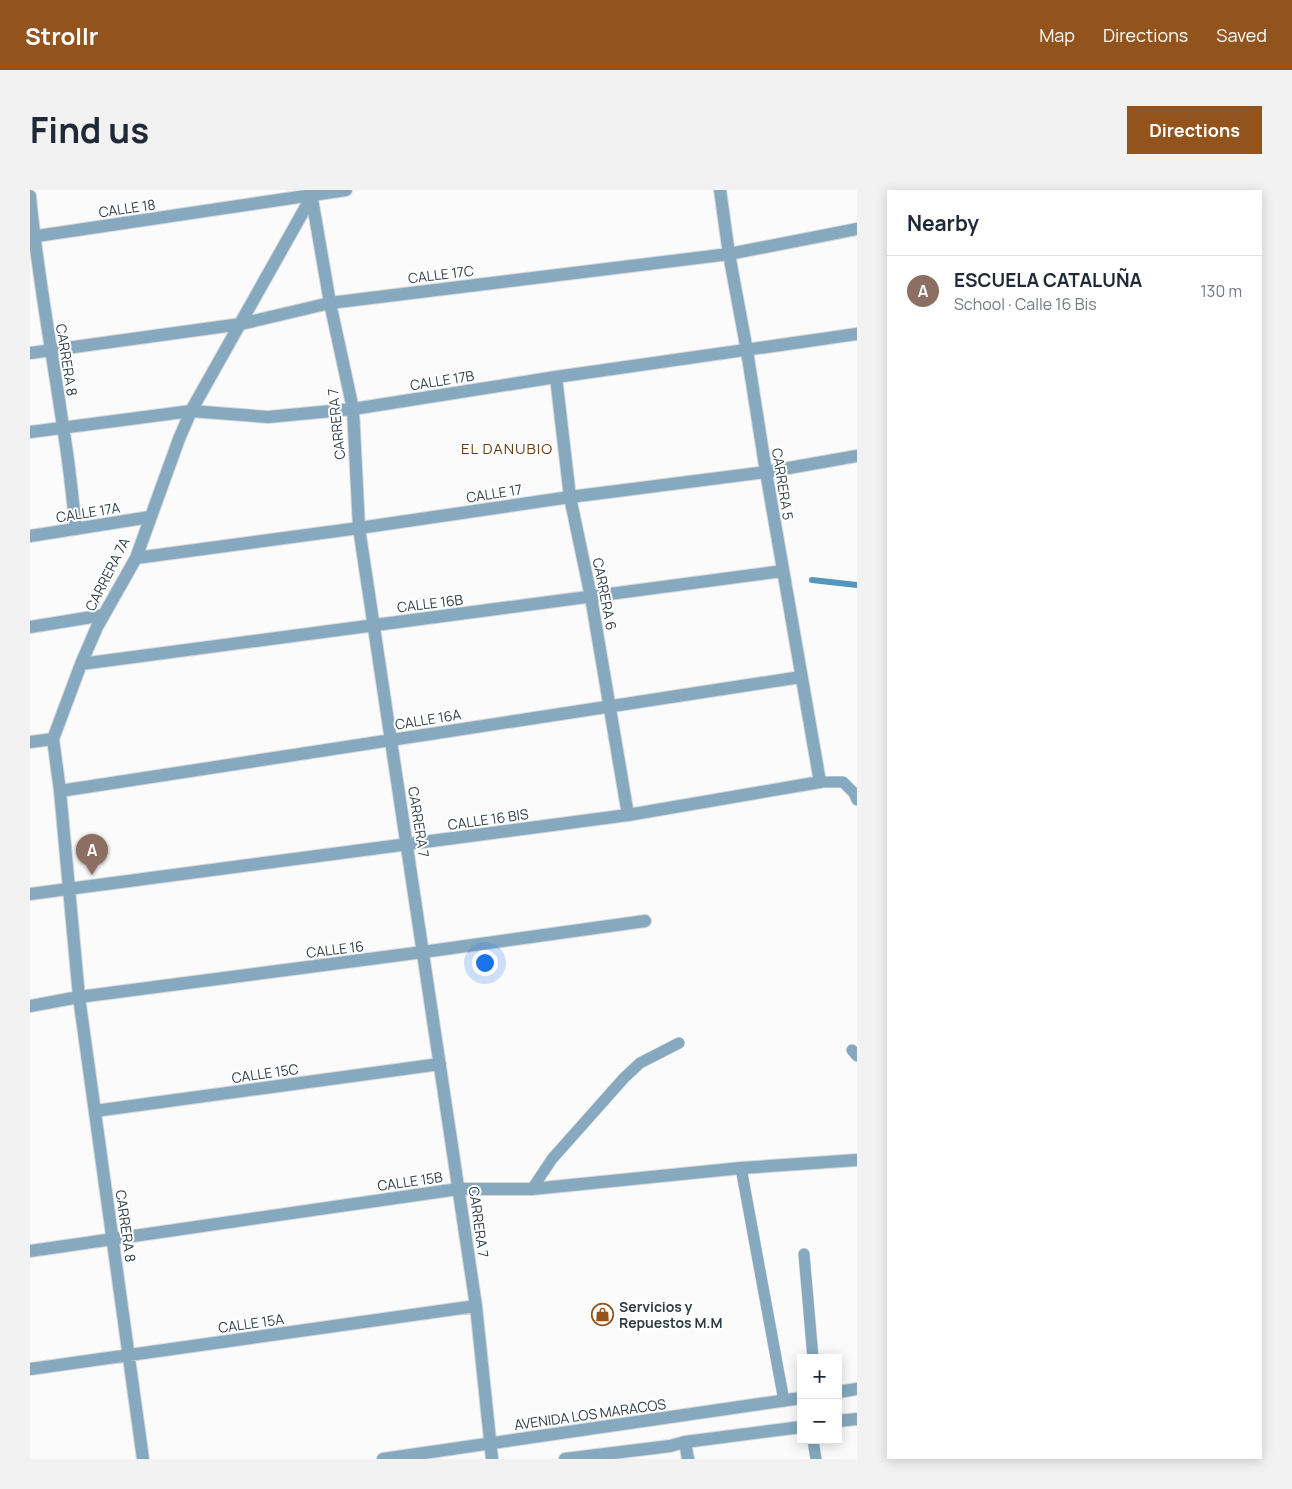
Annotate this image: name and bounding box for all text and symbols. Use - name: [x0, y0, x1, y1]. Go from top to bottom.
- text: Strollr: [25, 19, 98, 52]
- text: Map: [1039, 23, 1075, 47]
- text: Directions: [1103, 23, 1188, 47]
- text: Saved: [1216, 23, 1267, 47]
- text: Find us: [30, 106, 149, 154]
- button: Directions: [1127, 106, 1262, 154]
- street label: CALLE 18: [97, 195, 157, 221]
- text: Nearby: [907, 209, 979, 237]
- street label: CALLE 17C: [407, 261, 475, 287]
- text: ESCUELA CATALUÑA: [954, 267, 1142, 293]
- text: A: [918, 280, 928, 302]
- text: 130 m: [1200, 280, 1242, 302]
- text: School · Calle 16 Bis: [954, 293, 1097, 315]
- street label: CARRERA 8: [52, 323, 82, 397]
- street label: CALLE 17B: [409, 365, 476, 394]
- street label: CARRERA 7: [323, 387, 349, 461]
- district label: EL DANUBIO: [461, 438, 553, 459]
- street label: CARRERA 5: [768, 447, 798, 521]
- street label: CALLE 17: [465, 479, 523, 507]
- street label: CALLE 17A: [55, 498, 121, 526]
- street label: CARRERA 7A: [80, 534, 134, 614]
- street label: CARRERA 6: [589, 556, 621, 632]
- street label: CALLE 16B: [396, 589, 465, 616]
- street label: CALLE 16A: [394, 704, 463, 734]
- street label: CARRERA 7: [404, 785, 434, 859]
- street label: CALLE 16 BIS: [447, 804, 530, 834]
- pin: A: [76, 834, 108, 875]
- street label: CALLE 16: [305, 936, 365, 962]
- your location: [472, 950, 498, 976]
- street label: CALLE 15C: [230, 1059, 300, 1087]
- street label: CALLE 15B: [376, 1167, 444, 1195]
- street label: CARRERA 7: [465, 1185, 493, 1259]
- street label: CARRERA 8: [112, 1189, 140, 1263]
- place label: Servicios y Repuestos M.M: [619, 1297, 723, 1332]
- shop icon: Servicios y Repuestos M.M: [591, 1302, 615, 1326]
- street label: CALLE 15A: [217, 1309, 285, 1337]
- map controls: [797, 1354, 842, 1444]
- button: +: [797, 1354, 842, 1399]
- street label: AVENIDA LOS MARACOS: [513, 1394, 668, 1434]
- button: −: [797, 1399, 842, 1444]

